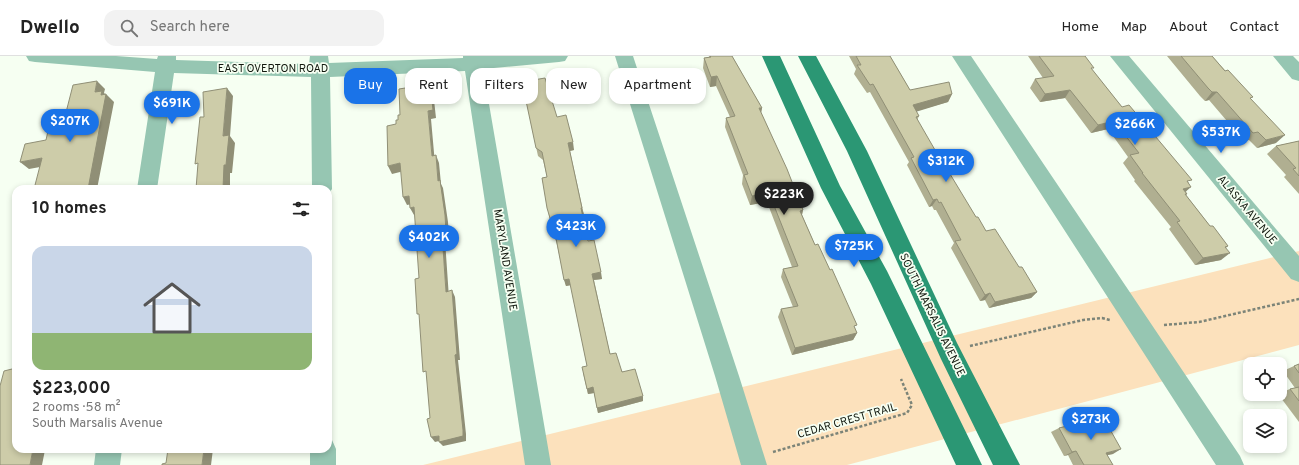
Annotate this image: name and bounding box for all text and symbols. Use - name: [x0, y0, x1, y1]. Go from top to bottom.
- search box: [104, 10, 384, 46]
- text: Dwello: [20, 16, 80, 40]
- icon: search: [118, 17, 140, 39]
- text: Search here: [150, 18, 230, 37]
- text: Home: [1062, 19, 1099, 36]
- text: Map: [1121, 19, 1147, 36]
- text: About: [1169, 19, 1208, 36]
- text: Contact: [1230, 19, 1279, 36]
- street label: EAST OVERTON ROAD: [218, 62, 328, 76]
- chip: Buy: [344, 68, 397, 104]
- chip: Rent: [405, 68, 462, 104]
- chip: Filters: [470, 68, 538, 104]
- chip: New: [546, 68, 601, 104]
- chip: Apartment: [609, 68, 706, 104]
- pin: $691K: [144, 91, 200, 125]
- text: $691K: [153, 96, 191, 112]
- pin: $207K: [42, 109, 98, 143]
- pin: $266K: [1107, 112, 1163, 146]
- text: $207K: [50, 114, 90, 130]
- text: $266K: [1115, 117, 1155, 133]
- pin: $537K: [1193, 120, 1249, 154]
- text: $537K: [1201, 125, 1241, 141]
- pin: $312K: [918, 149, 974, 183]
- text: $312K: [927, 154, 965, 170]
- street label: ALASKA AVENUE: [1214, 173, 1280, 247]
- pin: $223K: [756, 182, 812, 216]
- text: $223K: [764, 187, 804, 203]
- text: 10 homes: [32, 198, 107, 220]
- icon: filters: [290, 198, 312, 220]
- street label: MARYLAND AVENUE: [490, 208, 520, 312]
- pin: $423K: [548, 214, 604, 248]
- text: $423K: [555, 219, 597, 235]
- pin: $402K: [401, 225, 457, 259]
- text: $402K: [408, 230, 450, 246]
- pin: $725K: [826, 234, 882, 268]
- text: $725K: [834, 239, 874, 255]
- street label: SOUTH MARSALIS AVENUE: [896, 251, 968, 379]
- icon: home: [136, 272, 208, 344]
- map controls: [1243, 357, 1287, 453]
- button: locate: [1243, 357, 1287, 401]
- text: $223,000: [32, 378, 111, 400]
- text: 2 rooms · 58 m²: [32, 400, 120, 416]
- street label: CEDAR CREST TRAIL: [796, 400, 898, 442]
- pin: $273K: [1063, 407, 1119, 441]
- button: layers: [1243, 409, 1287, 453]
- text: $273K: [1071, 412, 1111, 428]
- text: South Marsalis Avenue: [32, 416, 163, 432]

